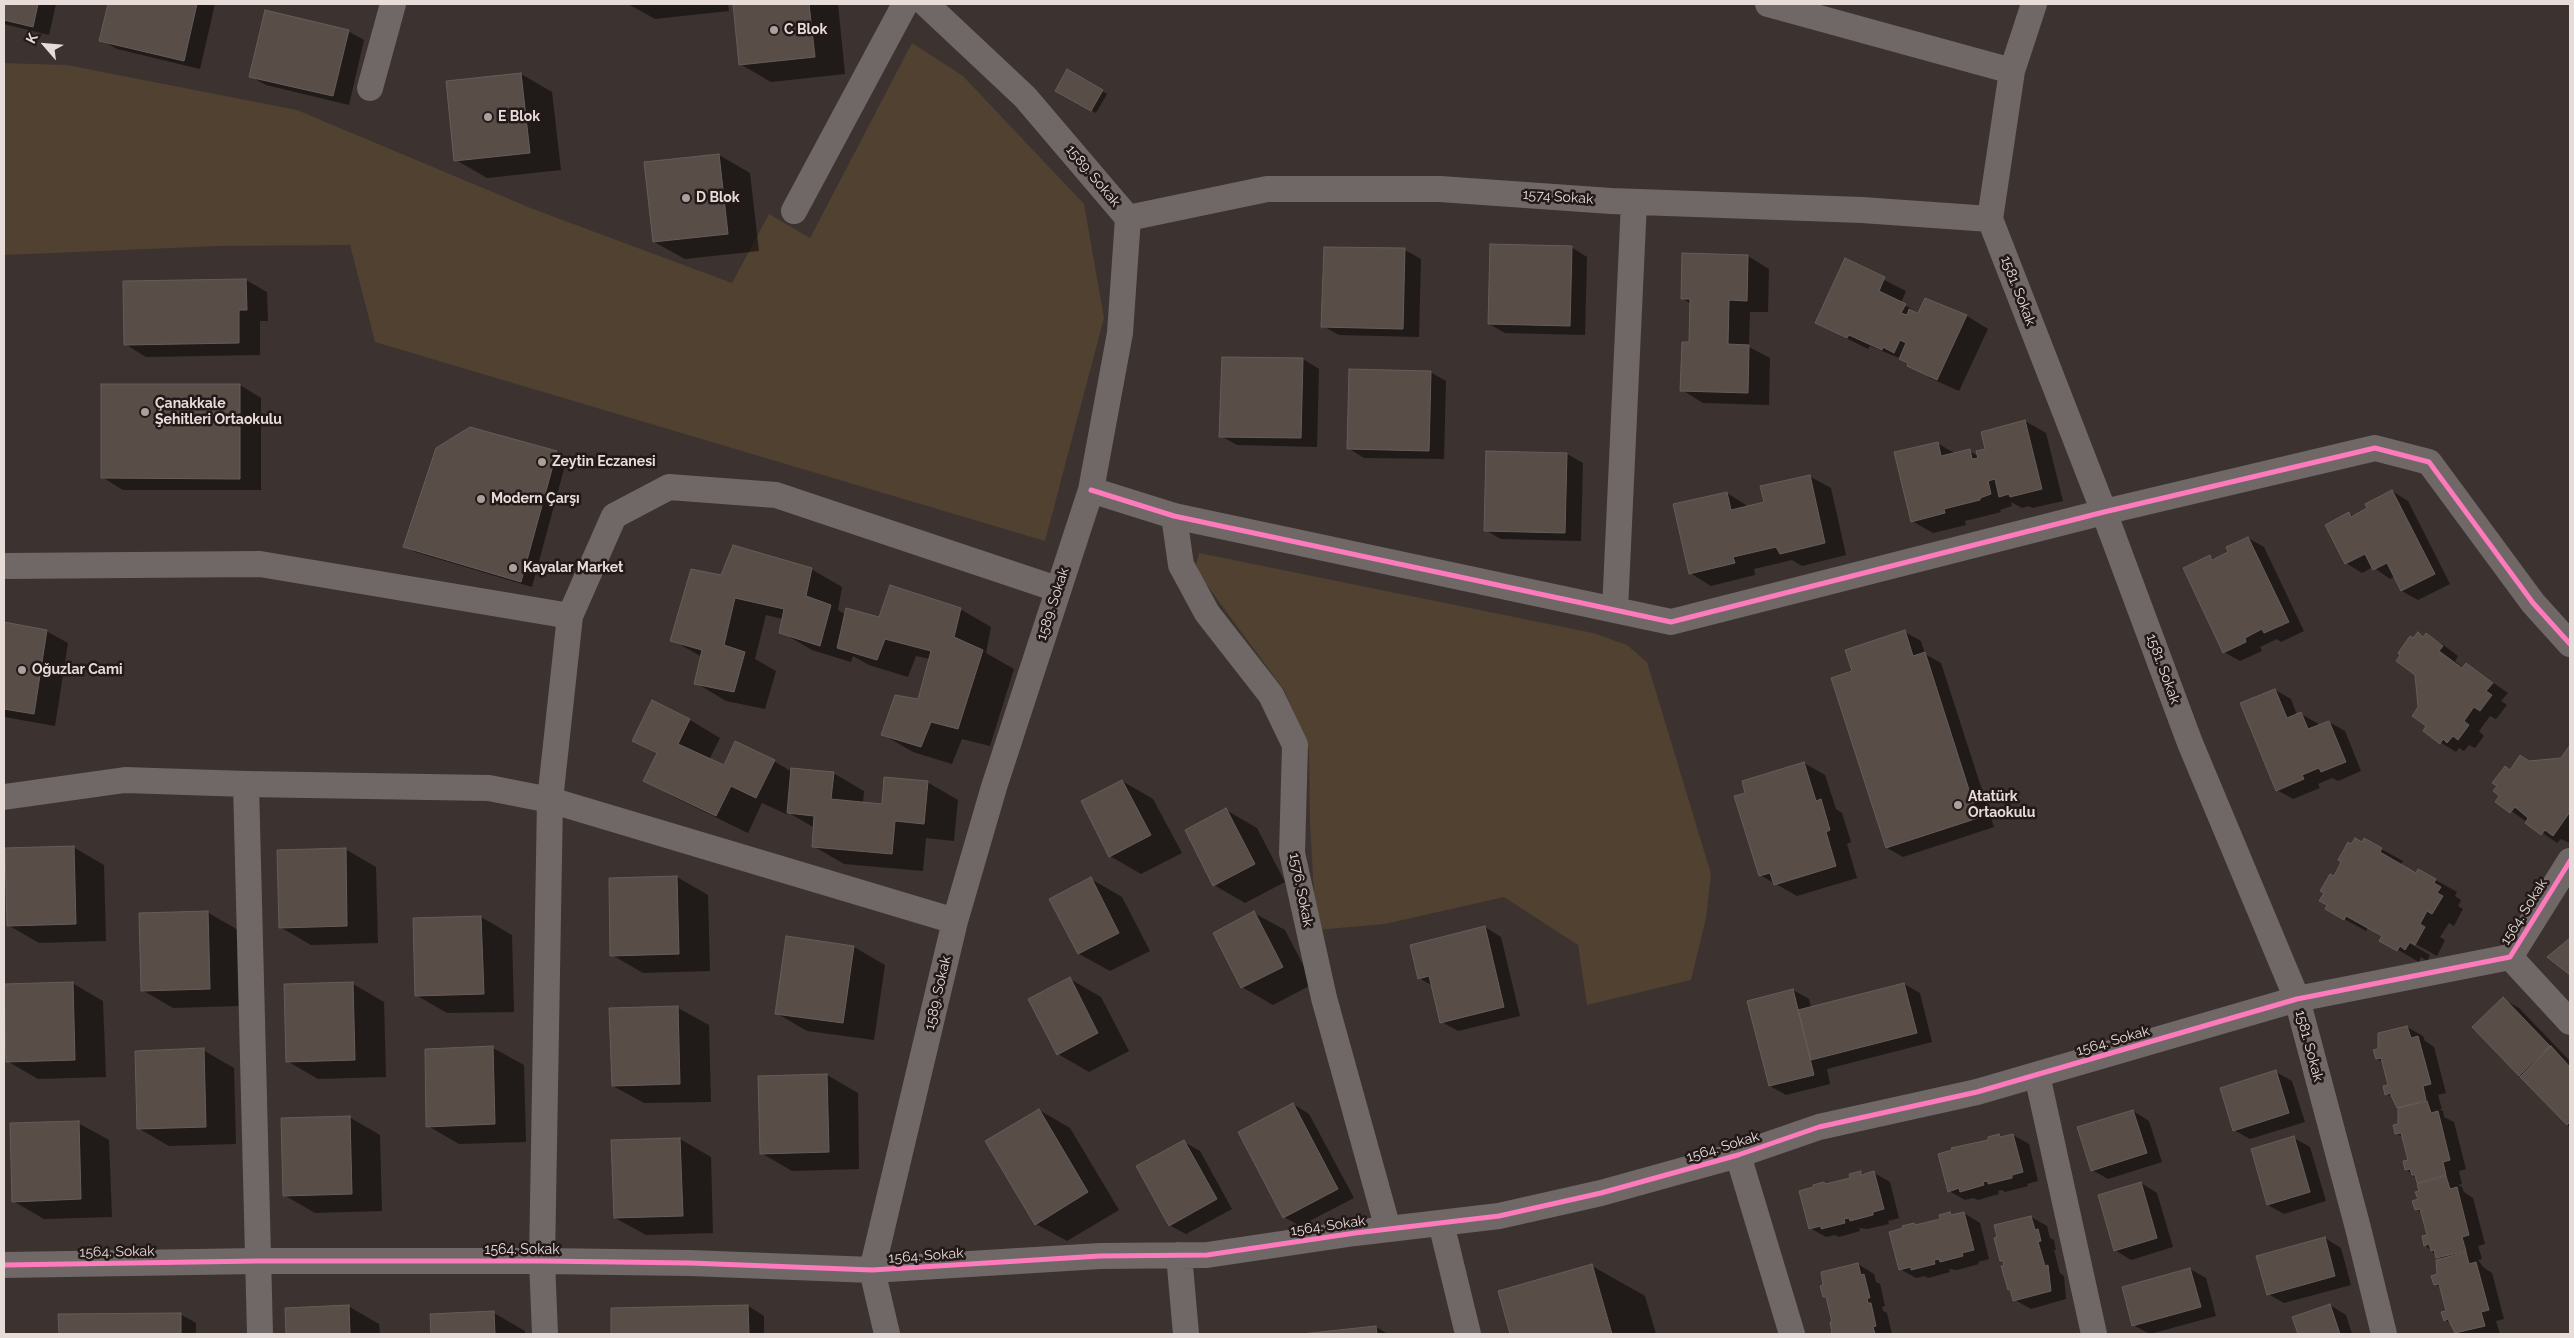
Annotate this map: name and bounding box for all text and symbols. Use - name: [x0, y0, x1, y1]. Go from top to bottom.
- north arrow: [20, 20, 70, 70]
- place label: C Blok: [784, 22, 827, 38]
- marker: C Blok: [768, 24, 780, 36]
- text: K: [22, 30, 41, 46]
- place label: E Blok: [498, 109, 540, 125]
- marker: E Blok: [482, 111, 494, 123]
- street label: 1589. Sokak: [1062, 142, 1124, 210]
- street label: 1574 Sokak: [1522, 186, 1594, 208]
- place label: D Blok: [696, 190, 740, 206]
- marker: D Blok: [680, 192, 692, 204]
- street label: 1581. Sokak: [1997, 254, 2039, 328]
- place label: Çanakkale Şehitleri Ortaokulu: [155, 396, 282, 428]
- marker: Çanakkale Şehitleri Ortaokulu: [139, 406, 151, 418]
- place label: Zeytin Eczanesi: [552, 454, 656, 470]
- marker: Zeytin Eczanesi: [536, 456, 548, 468]
- place label: Modern Çarşı: [491, 491, 580, 507]
- marker: Modern Çarşı: [475, 493, 487, 505]
- place label: Kayalar Market: [523, 560, 623, 576]
- marker: Kayalar Market: [507, 562, 519, 574]
- street label: 1589. Sokak: [1033, 565, 1073, 643]
- street label: 1581. Sokak: [2143, 632, 2183, 706]
- place label: Oğuzlar Cami: [32, 662, 123, 678]
- marker: Oğuzlar Cami: [16, 664, 28, 676]
- place label: Atatürk Ortaokulu: [1968, 789, 2035, 822]
- marker: Atatürk Ortaokulu: [1952, 799, 1964, 811]
- street label: 1576. Sokak: [1286, 852, 1316, 928]
- street label: 1564. Sokak: [2497, 876, 2551, 948]
- street label: 1589. Sokak: [921, 954, 955, 1032]
- street label: 1581. Sokak: [2291, 1008, 2327, 1084]
- street label: 1564. Sokak: [2075, 1023, 2151, 1059]
- street label: 1564. Sokak: [1685, 1128, 1761, 1166]
- street label: 1564. Sokak: [1290, 1212, 1366, 1240]
- street label: 1564. Sokak: [484, 1242, 560, 1258]
- street label: 1564. Sokak: [79, 1243, 155, 1261]
- street label: 1564. Sokak: [888, 1245, 964, 1267]

